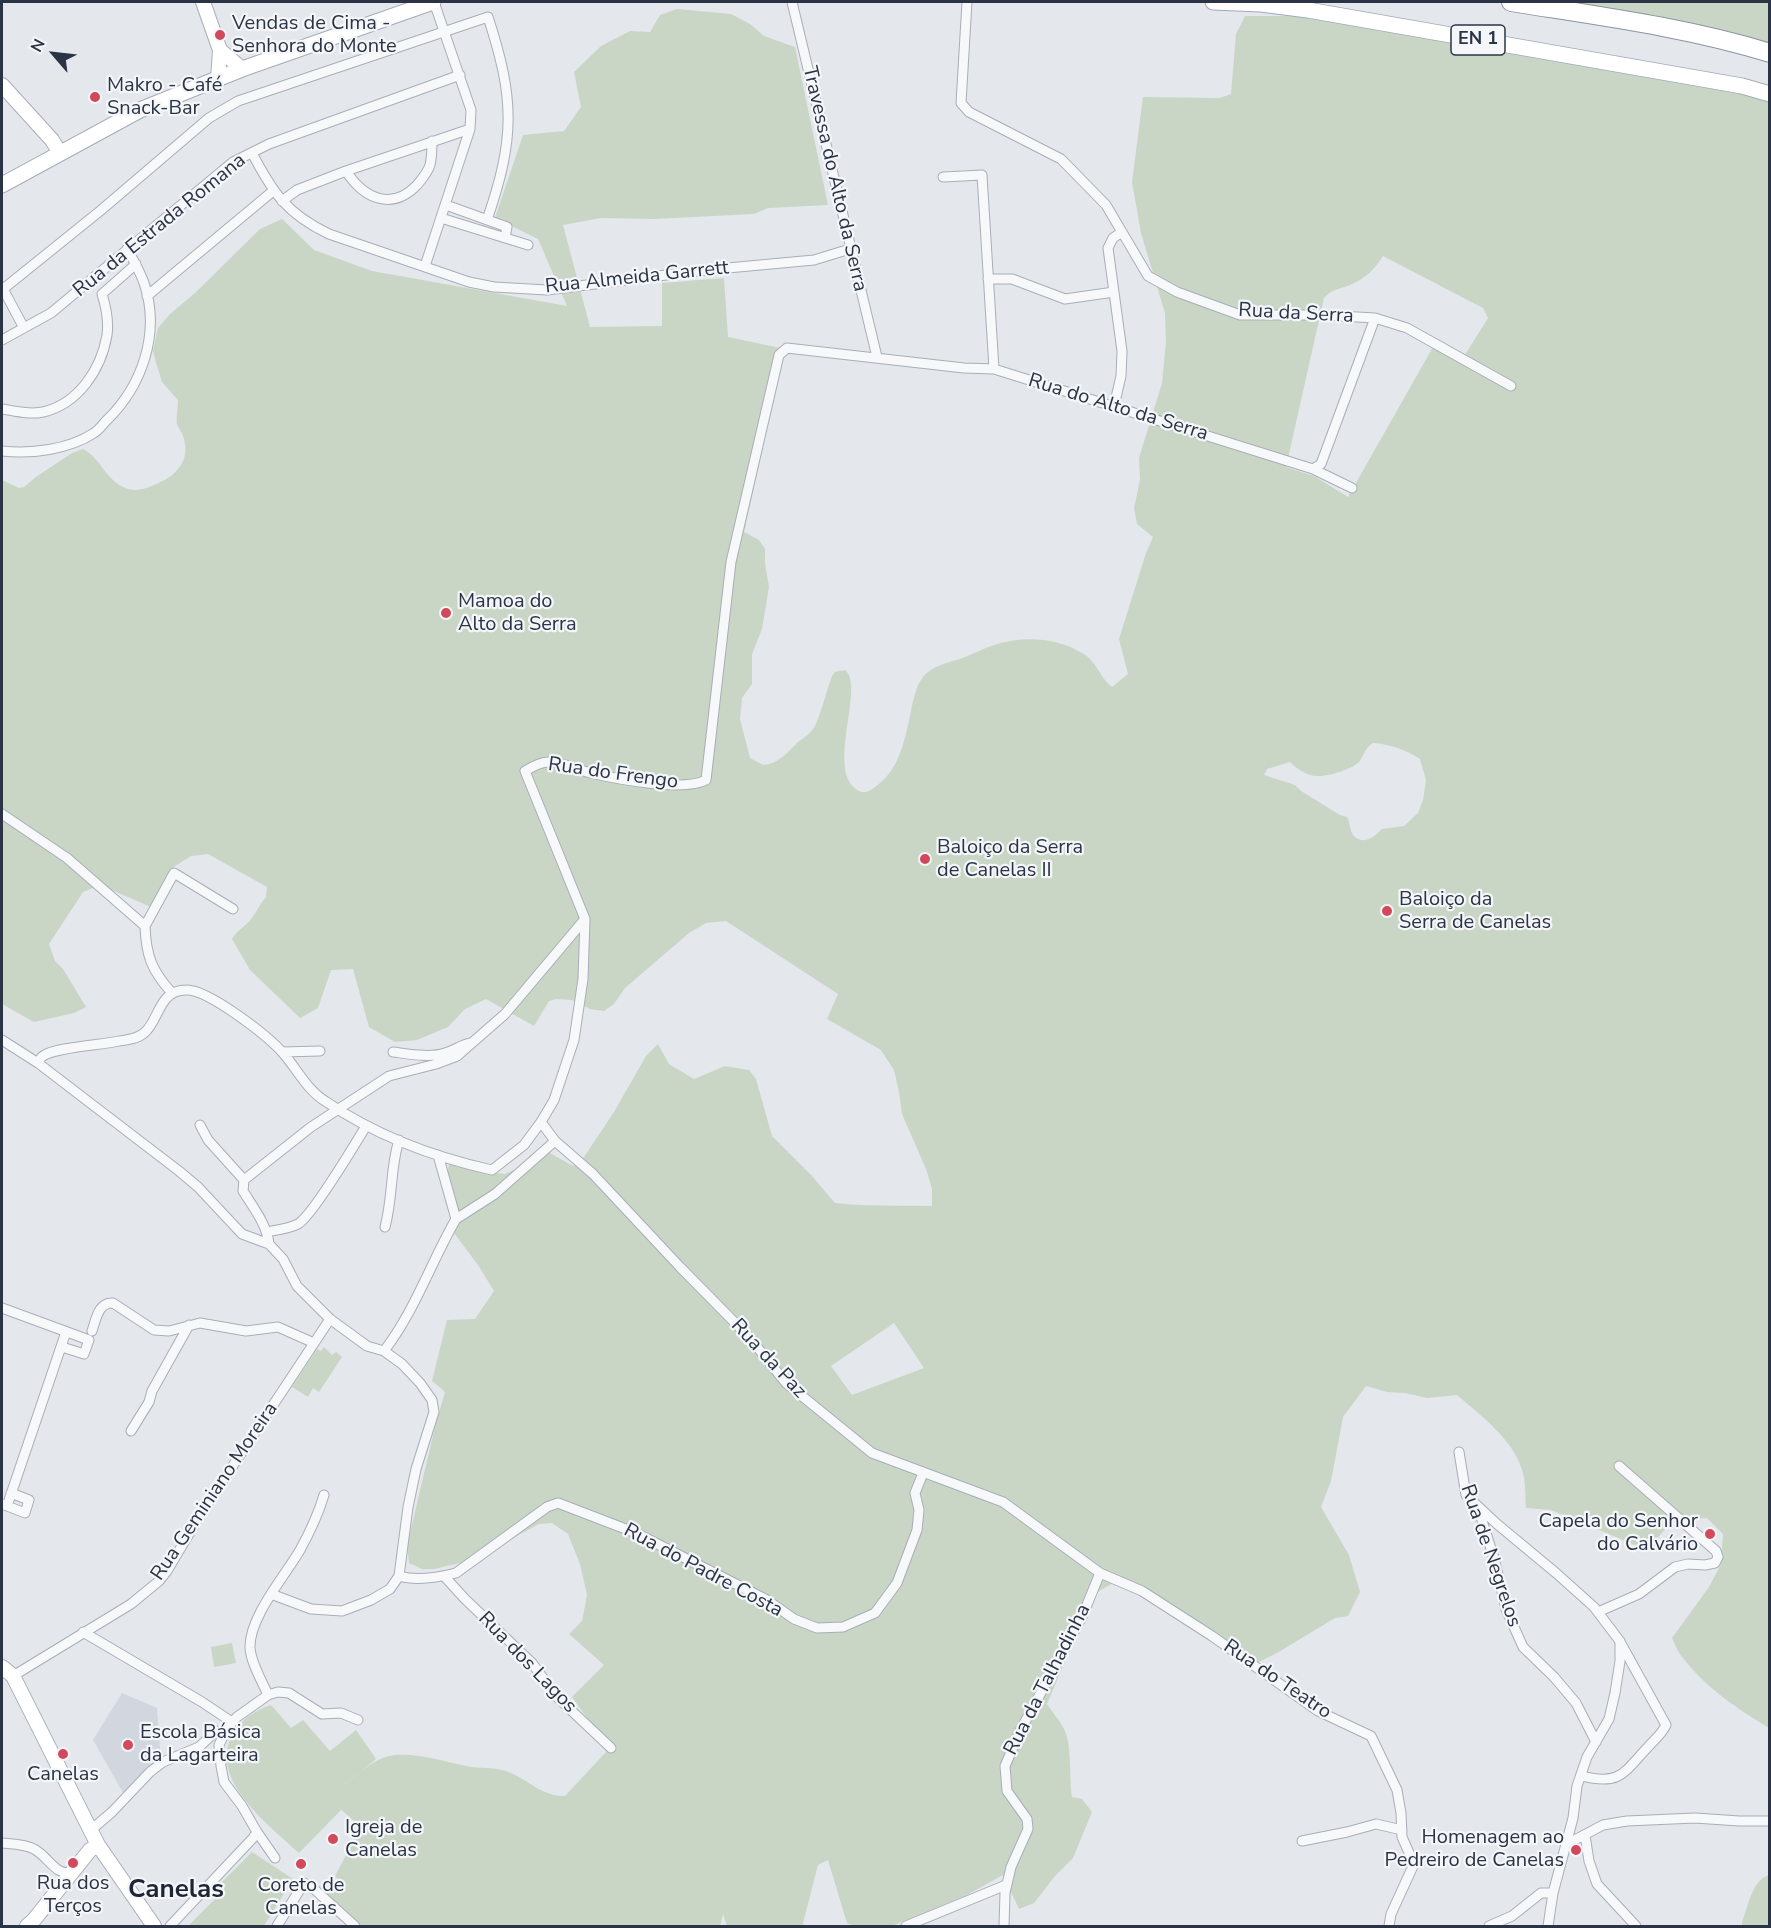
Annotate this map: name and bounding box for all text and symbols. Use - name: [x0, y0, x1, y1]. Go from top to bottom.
- place label: Vendas de Cima - Senhora do Monte: [232, 12, 397, 59]
- north arrow: [24, 24, 84, 84]
- road number: EN 1: [1451, 25, 1505, 55]
- marker: Vendas de Cima - Senhora do Monte: [213, 28, 227, 42]
- text: N: [26, 35, 51, 56]
- street label: Travessa do Alto da Serra: [796, 64, 872, 294]
- place label: Makro - Café Snack-Bar: [107, 74, 222, 121]
- marker: Makro - Café Snack-Bar: [88, 90, 102, 104]
- street label: Rua da Estrada Romana: [69, 149, 251, 303]
- street label: Rua Almeida Garrett: [544, 256, 730, 300]
- street label: Rua da Serra: [1238, 299, 1354, 329]
- street label: Rua do Alto da Serra: [1025, 369, 1211, 447]
- place label: Mamoa do Alto da Serra: [458, 590, 577, 637]
- marker: Mamoa do Alto da Serra: [439, 606, 453, 620]
- street label: Rua do Frengo: [547, 753, 679, 795]
- place label: Baloiço da Serra de Canelas II: [937, 836, 1083, 883]
- marker: Baloiço da Serra de Canelas II: [918, 852, 932, 866]
- place label: Baloiço da Serra de Canelas: [1399, 888, 1551, 935]
- marker: Baloiço da Serra de Canelas: [1380, 904, 1394, 918]
- street label: Rua da Paz: [725, 1314, 811, 1404]
- street label: Rua Geminiano Moreira: [146, 1398, 284, 1586]
- street label: Rua de Negrelos: [1454, 1482, 1526, 1630]
- place label: Capela do Senhor do Calvário: [1538, 1510, 1698, 1557]
- street label: Rua do Padre Costa: [619, 1519, 787, 1623]
- marker: Capela do Senhor do Calvário: [1703, 1527, 1717, 1541]
- street label: Rua da Talhadinha: [1000, 1600, 1096, 1760]
- street label: Rua dos Lagos: [473, 1607, 581, 1719]
- street label: Rua do Teatro: [1218, 1635, 1336, 1725]
- place label: Escola Básica da Lagarteira: [140, 1721, 261, 1768]
- marker: Escola Básica da Lagarteira: [121, 1738, 135, 1752]
- marker: Canelas: [56, 1747, 70, 1761]
- place label: Canelas: [27, 1763, 99, 1787]
- place label: Igreja de Canelas: [345, 1816, 422, 1863]
- place label: Homenagem ao Pedreiro de Canelas: [1385, 1826, 1564, 1873]
- marker: Igreja de Canelas: [326, 1832, 340, 1846]
- marker: Homenagem ao Pedreiro de Canelas: [1569, 1843, 1583, 1857]
- marker: Rua dos Terços: [66, 1856, 80, 1870]
- marker: Coreto de Canelas: [294, 1857, 308, 1871]
- place label: Rua dos Terços: [37, 1872, 109, 1919]
- place label: Coreto de Canelas: [257, 1874, 345, 1921]
- district label: Canelas: [128, 1875, 224, 1907]

